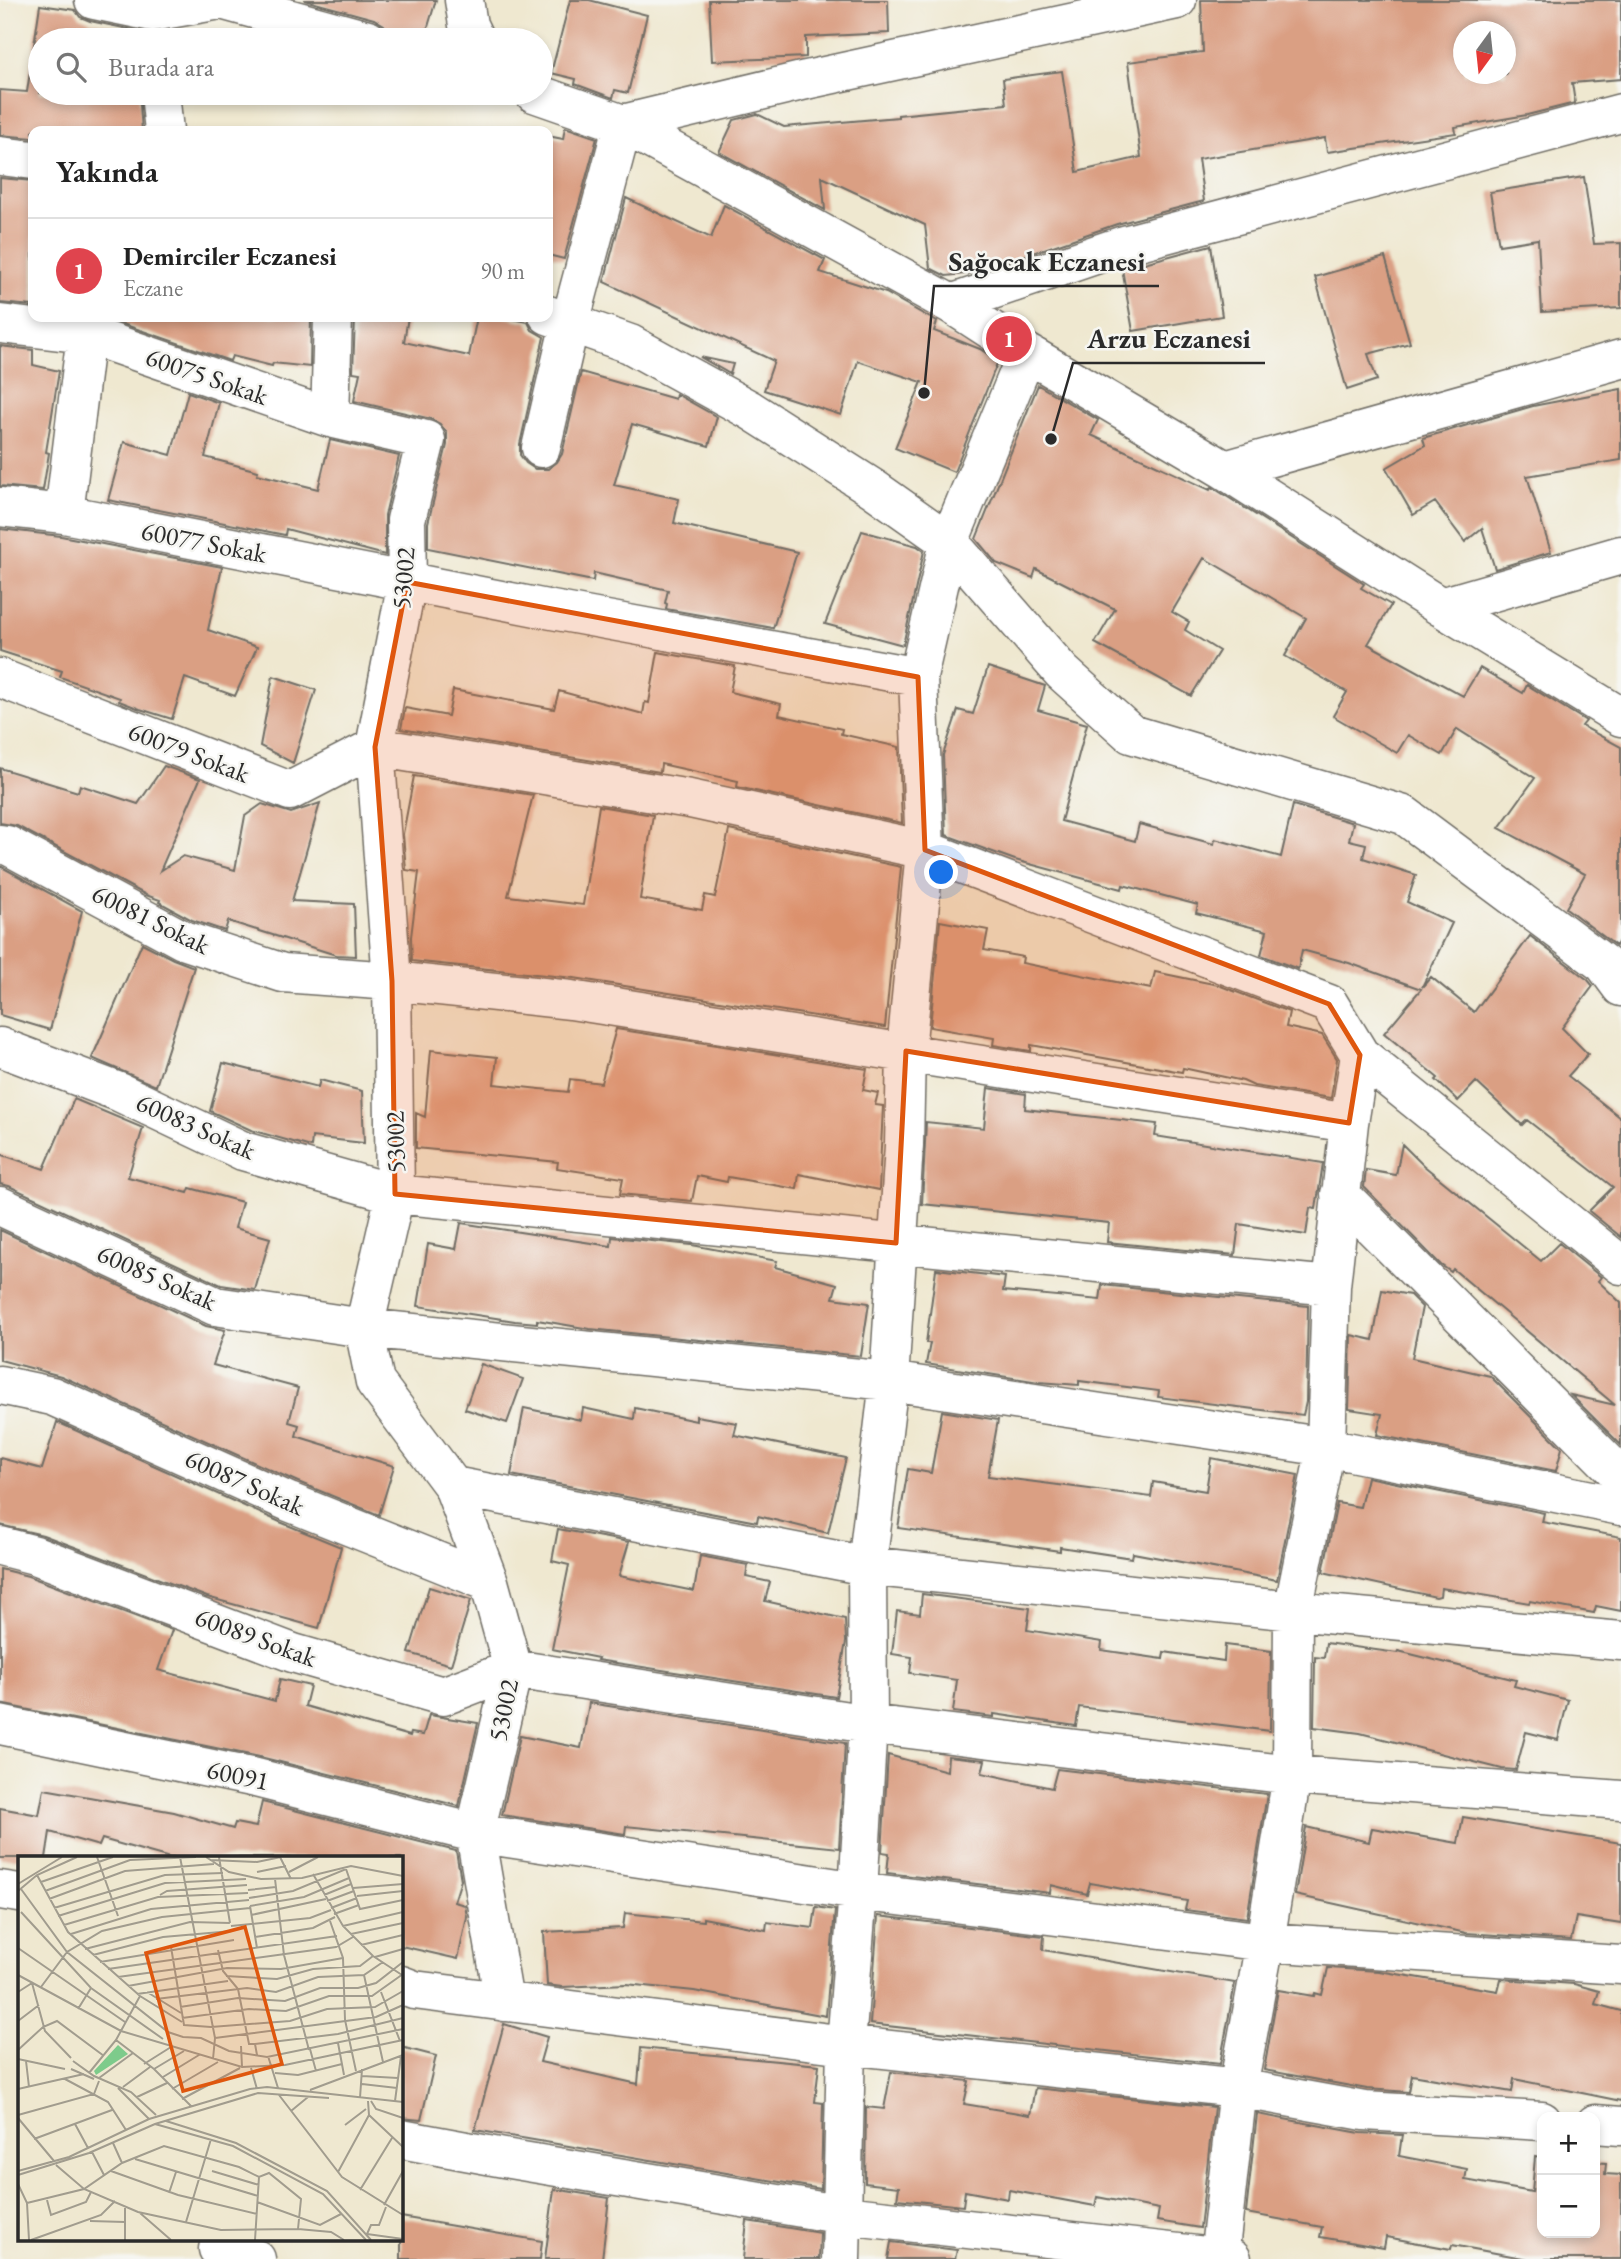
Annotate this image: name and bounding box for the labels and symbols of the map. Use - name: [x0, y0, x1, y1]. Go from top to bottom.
- north arrow: [1453, 21, 1516, 84]
- callout: Sağocak Eczanesi: [934, 237, 1159, 286]
- text: Sağocak Eczanesi: [949, 243, 1145, 279]
- pin: 1: [986, 313, 1032, 365]
- callout: Arzu Eczanesi: [1073, 314, 1265, 363]
- text: Arzu Eczanesi: [1086, 320, 1251, 356]
- street label: 60075 Sokak: [141, 339, 273, 413]
- street label: 60077 Sokak: [138, 513, 270, 571]
- street label: 53002: [383, 545, 423, 611]
- street label: 60079 Sokak: [124, 713, 255, 791]
- your location: [924, 855, 958, 889]
- street label: 60081 Sokak: [87, 876, 216, 962]
- street label: 60083 Sokak: [131, 1085, 262, 1168]
- street label: 53002: [377, 1110, 413, 1173]
- street label: 60085 Sokak: [92, 1236, 223, 1319]
- street label: 60087 Sokak: [180, 1441, 311, 1524]
- street label: 60089 Sokak: [191, 1599, 322, 1675]
- street label: 53002: [480, 1675, 526, 1744]
- street label: 60091: [204, 1752, 272, 1798]
- inset map: [18, 1856, 402, 2242]

